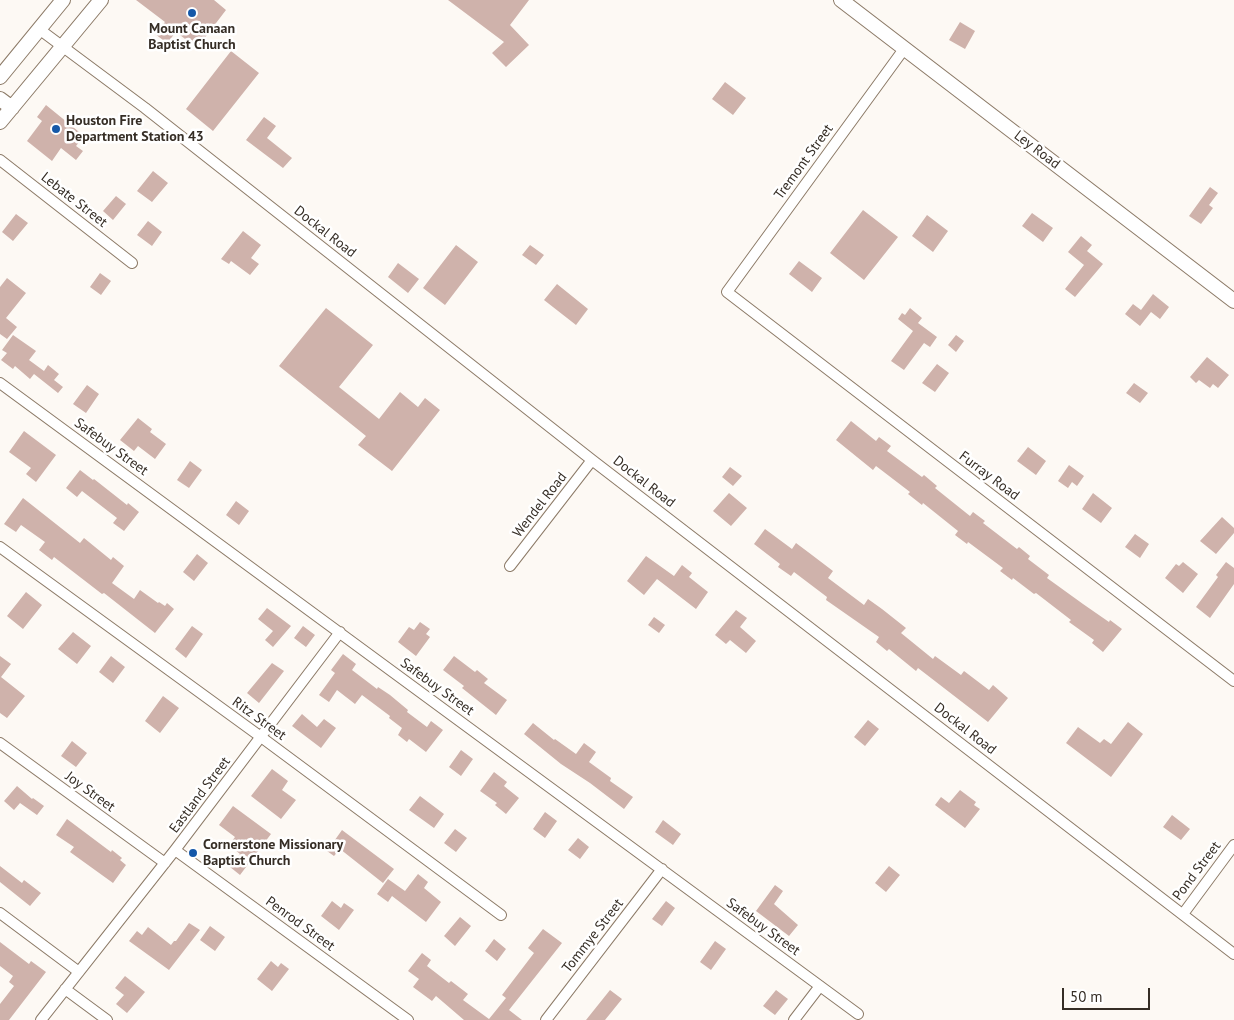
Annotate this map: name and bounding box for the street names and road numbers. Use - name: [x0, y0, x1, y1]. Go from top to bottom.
- street label: Tremont Street: [771, 121, 837, 203]
- street label: Ley Road: [1011, 127, 1063, 173]
- street label: Lebate Street: [38, 169, 110, 231]
- street label: Dockal Road: [291, 203, 359, 261]
- street label: Safebuy Street: [71, 415, 151, 479]
- street label: Furray Road: [956, 448, 1022, 504]
- street label: Dockal Road: [610, 453, 678, 511]
- street label: Wendel Road: [509, 469, 571, 541]
- street label: Safebuy Street: [397, 655, 477, 719]
- street label: Ritz Street: [229, 694, 289, 744]
- street label: Dockal Road: [931, 700, 999, 758]
- street label: Eastland Street: [166, 754, 234, 836]
- street label: Joy Street: [62, 768, 118, 816]
- street label: Pond Street: [1169, 838, 1225, 904]
- street label: Penrod Street: [262, 893, 338, 955]
- street label: Safebuy Street: [723, 895, 803, 959]
- street label: Tommye Street: [559, 896, 627, 976]

